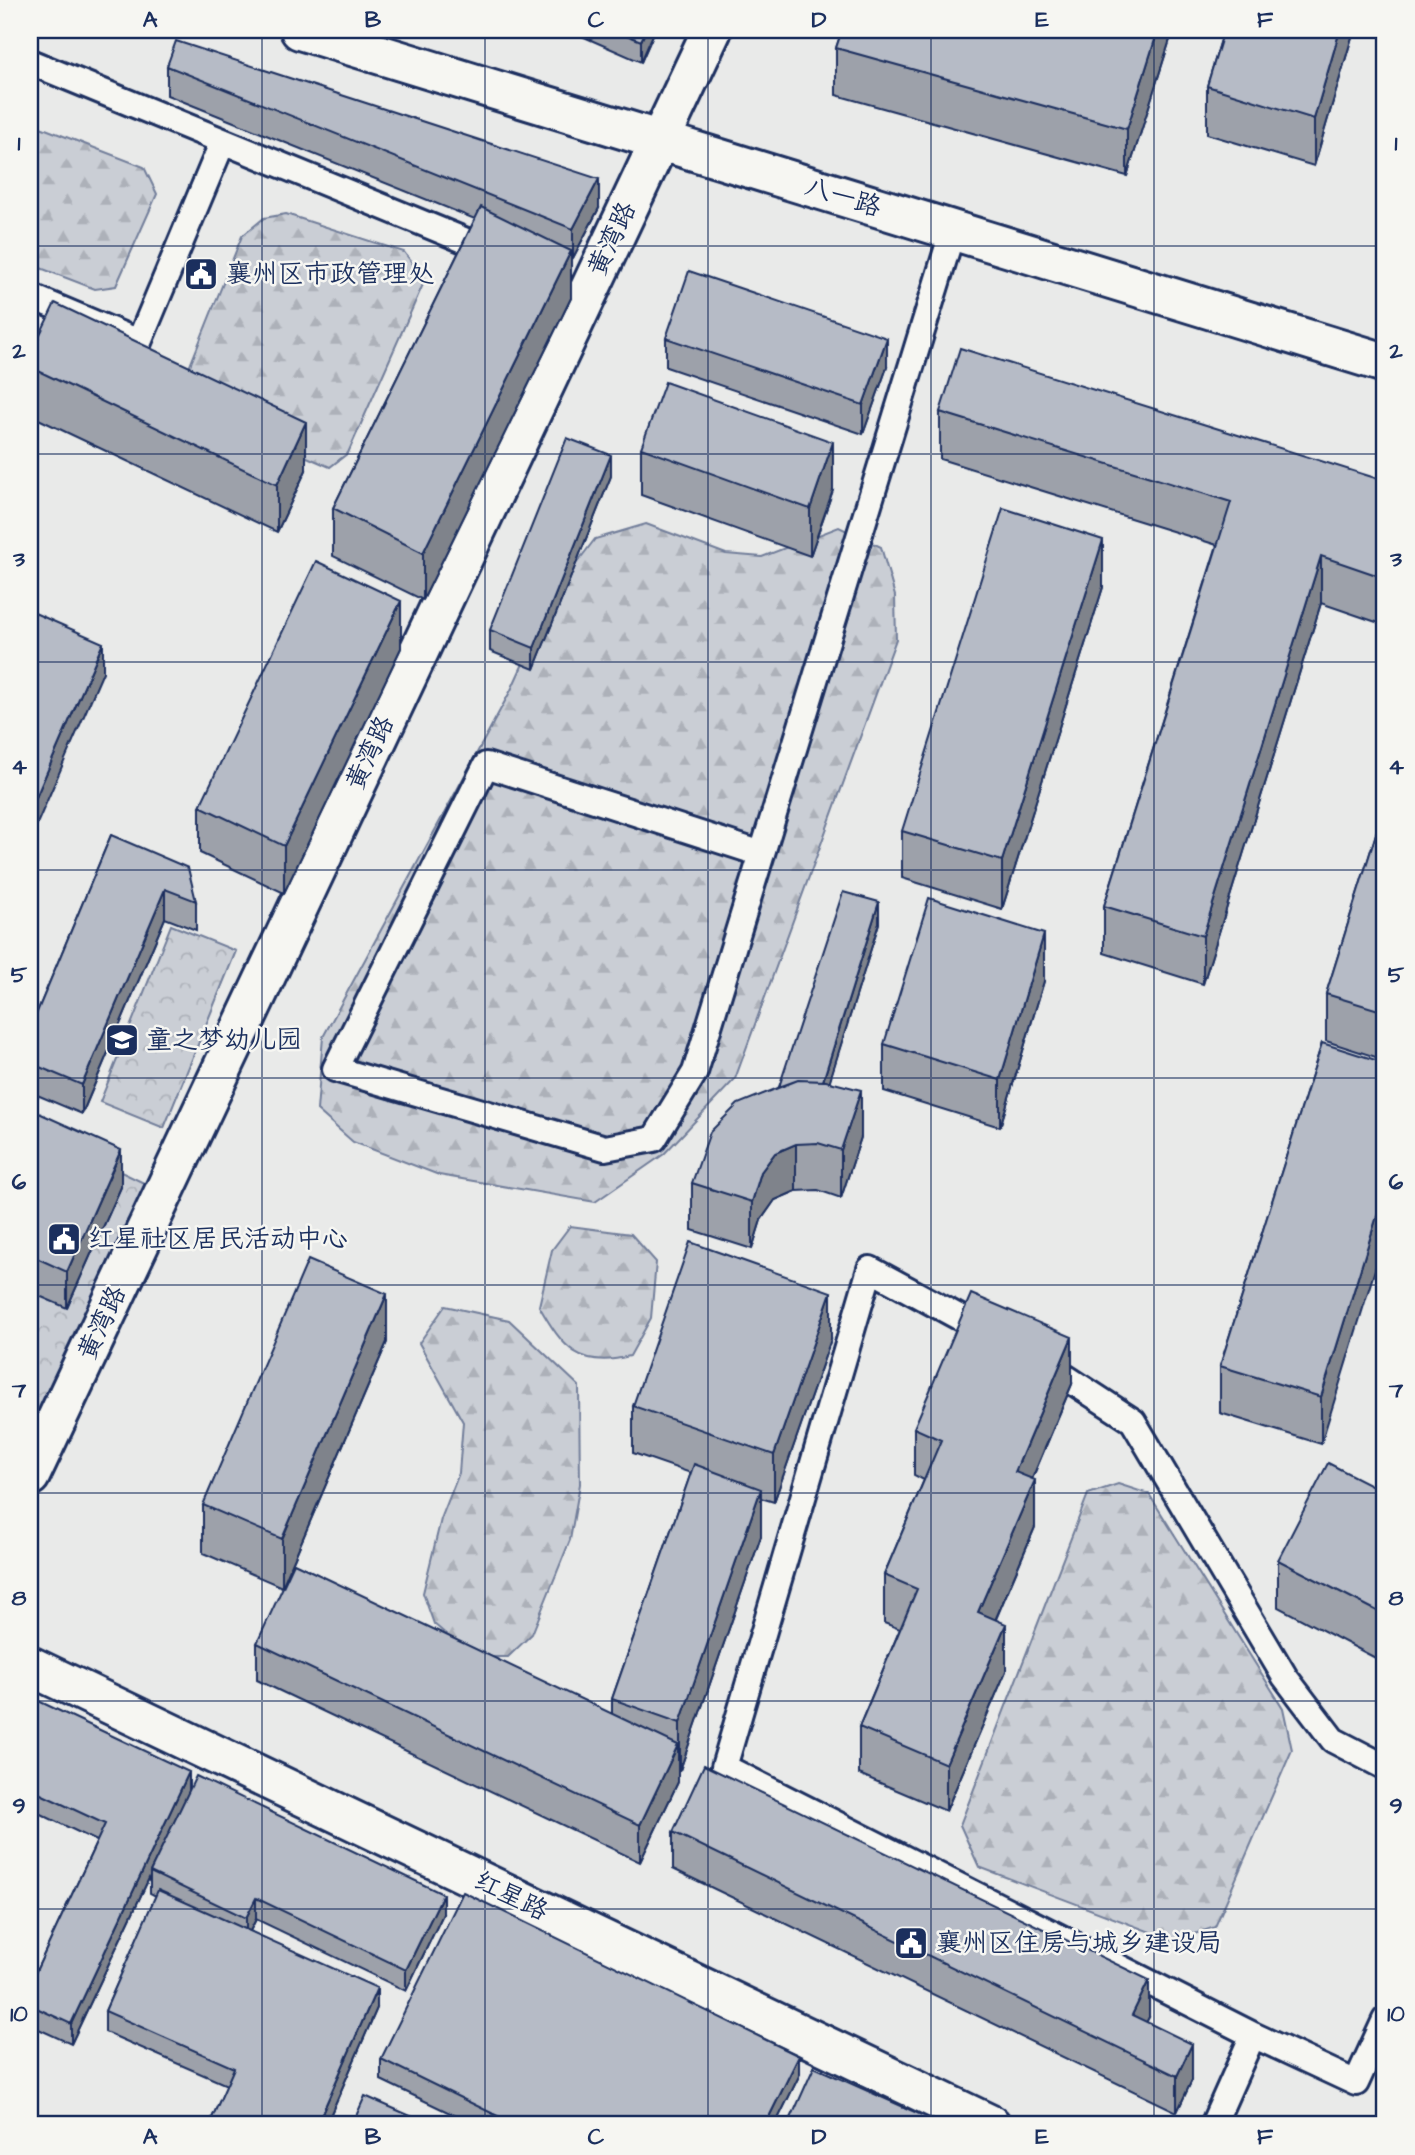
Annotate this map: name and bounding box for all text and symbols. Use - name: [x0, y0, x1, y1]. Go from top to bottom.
- text: A: [143, 4, 158, 36]
- text: B: [365, 4, 382, 36]
- text: C: [588, 4, 605, 36]
- text: D: [812, 4, 827, 36]
- text: E: [1035, 4, 1049, 36]
- text: F: [1257, 4, 1274, 36]
- text: 1: [18, 127, 21, 159]
- text: 1: [1395, 127, 1398, 159]
- street label: 八一路: [800, 168, 886, 226]
- street label: 黄湾路: [579, 196, 645, 282]
- public building icon: 襄州区市政管理处: [182, 255, 220, 293]
- place label: 襄州区市政管理处: [226, 256, 434, 292]
- text: 2: [11, 335, 26, 367]
- text: 2: [1388, 335, 1403, 367]
- text: 3: [12, 543, 25, 575]
- text: 3: [1389, 543, 1402, 575]
- street label: 黄湾路: [337, 710, 403, 796]
- text: 4: [11, 751, 27, 783]
- text: 4: [1388, 751, 1404, 783]
- text: 5: [11, 959, 28, 991]
- text: 5: [1388, 959, 1405, 991]
- school or university icon: 童之梦幼儿园: [103, 1021, 141, 1059]
- place label: 童之梦幼儿园: [146, 1022, 302, 1058]
- text: 6: [12, 1166, 27, 1198]
- text: 6: [1389, 1166, 1404, 1198]
- public building icon: 红星社区居民活动中心: [45, 1220, 83, 1258]
- place label: 红星社区居民活动中心: [88, 1221, 348, 1257]
- street label: 黄湾路: [69, 1280, 135, 1366]
- text: 7: [11, 1374, 27, 1406]
- text: 7: [1388, 1374, 1404, 1406]
- text: 8: [12, 1582, 27, 1614]
- text: 8: [1389, 1582, 1404, 1614]
- text: 9: [12, 1790, 26, 1822]
- text: 9: [1389, 1790, 1403, 1822]
- street label: 红星路: [468, 1863, 554, 1929]
- public building icon: 襄州区住房与城乡建设局: [892, 1924, 930, 1962]
- place label: 襄州区住房与城乡建设局: [936, 1925, 1222, 1961]
- text: 10: [10, 1998, 28, 2030]
- text: 10: [1387, 1998, 1405, 2030]
- text: A: [143, 2121, 158, 2153]
- text: B: [365, 2121, 382, 2153]
- text: C: [588, 2121, 605, 2153]
- text: D: [812, 2121, 827, 2153]
- text: E: [1035, 2121, 1049, 2153]
- text: F: [1257, 2121, 1274, 2153]

